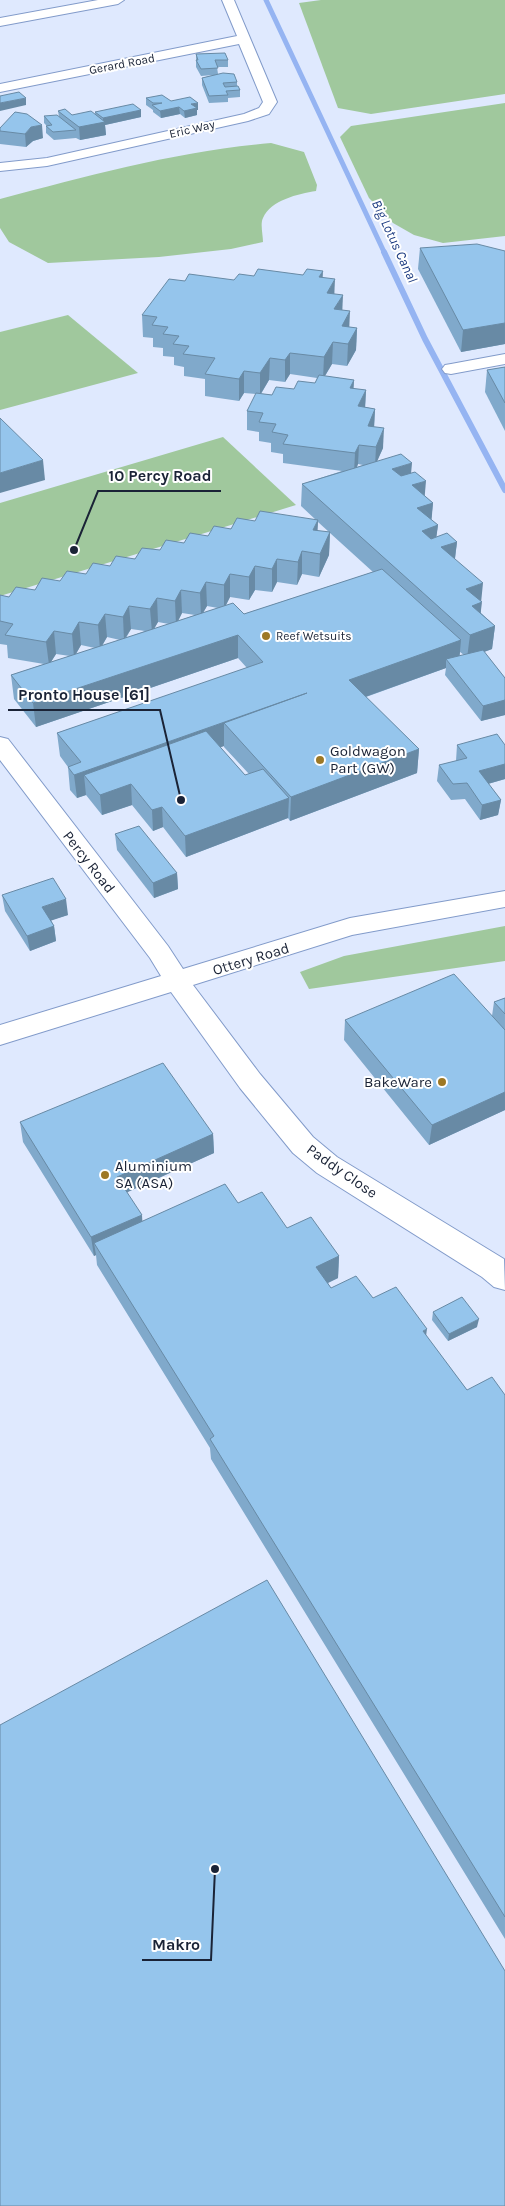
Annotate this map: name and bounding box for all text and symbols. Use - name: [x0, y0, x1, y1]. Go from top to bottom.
- street label: Gerard Road: [88, 51, 156, 77]
- street label: Eric Way: [168, 117, 216, 141]
- water label: Big Lotus Canal: [368, 197, 421, 286]
- callout: 10 Percy Road: [98, 460, 221, 491]
- text: 10 Percy Road: [108, 466, 212, 485]
- place label: Reef Wetsuits: [276, 629, 352, 643]
- marker: Reef Wetsuits: [260, 630, 272, 642]
- callout: Pronto House [61]: [8, 679, 160, 710]
- text: Pronto House [61]: [18, 685, 150, 704]
- place label: Goldwagon Part (GW): [330, 742, 406, 777]
- marker: Goldwagon Part (GW): [314, 754, 326, 766]
- street label: Percy Road: [59, 827, 119, 897]
- street label: Ottery Road: [211, 939, 291, 979]
- place label: BakeWare: [364, 1073, 432, 1091]
- marker: BakeWare: [436, 1076, 448, 1088]
- street label: Paddy Close: [303, 1140, 381, 1202]
- place label: Aluminium SA (ASA): [115, 1157, 192, 1192]
- marker: Aluminium SA (ASA): [99, 1169, 111, 1181]
- callout: Makro: [142, 1929, 211, 1960]
- text: Makro: [152, 1935, 200, 1954]

